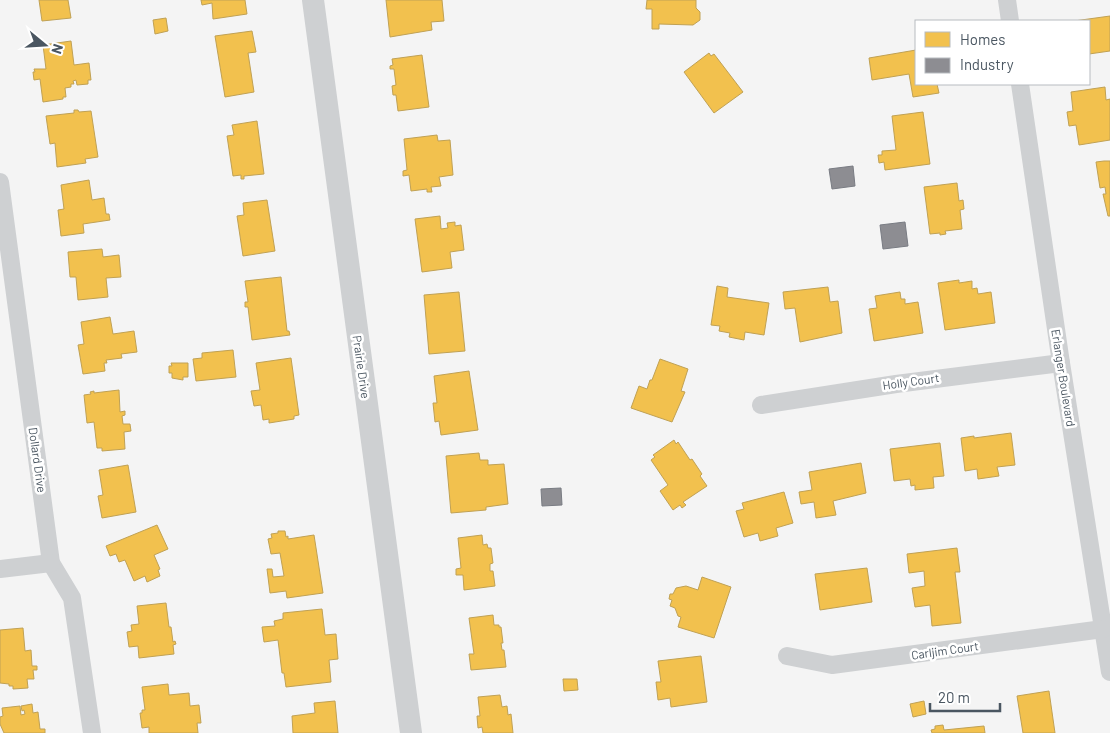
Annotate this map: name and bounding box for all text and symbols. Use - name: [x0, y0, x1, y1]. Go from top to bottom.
- north arrow: [20, 20, 70, 70]
- legend: [915, 20, 1090, 85]
- text: Homes: [960, 30, 1005, 48]
- text: N: [48, 42, 67, 56]
- text: Industry: [960, 55, 1014, 73]
- street label: Erlanger Boulevard: [1049, 328, 1079, 428]
- street label: Prairie Drive: [351, 334, 373, 399]
- street label: Holly Court: [882, 370, 940, 392]
- street label: Dollard Drive: [26, 426, 49, 493]
- street label: Carljim Court: [910, 638, 979, 662]
- scale bar: [930, 680, 1000, 712]
- text: 20 m: [938, 688, 970, 706]

